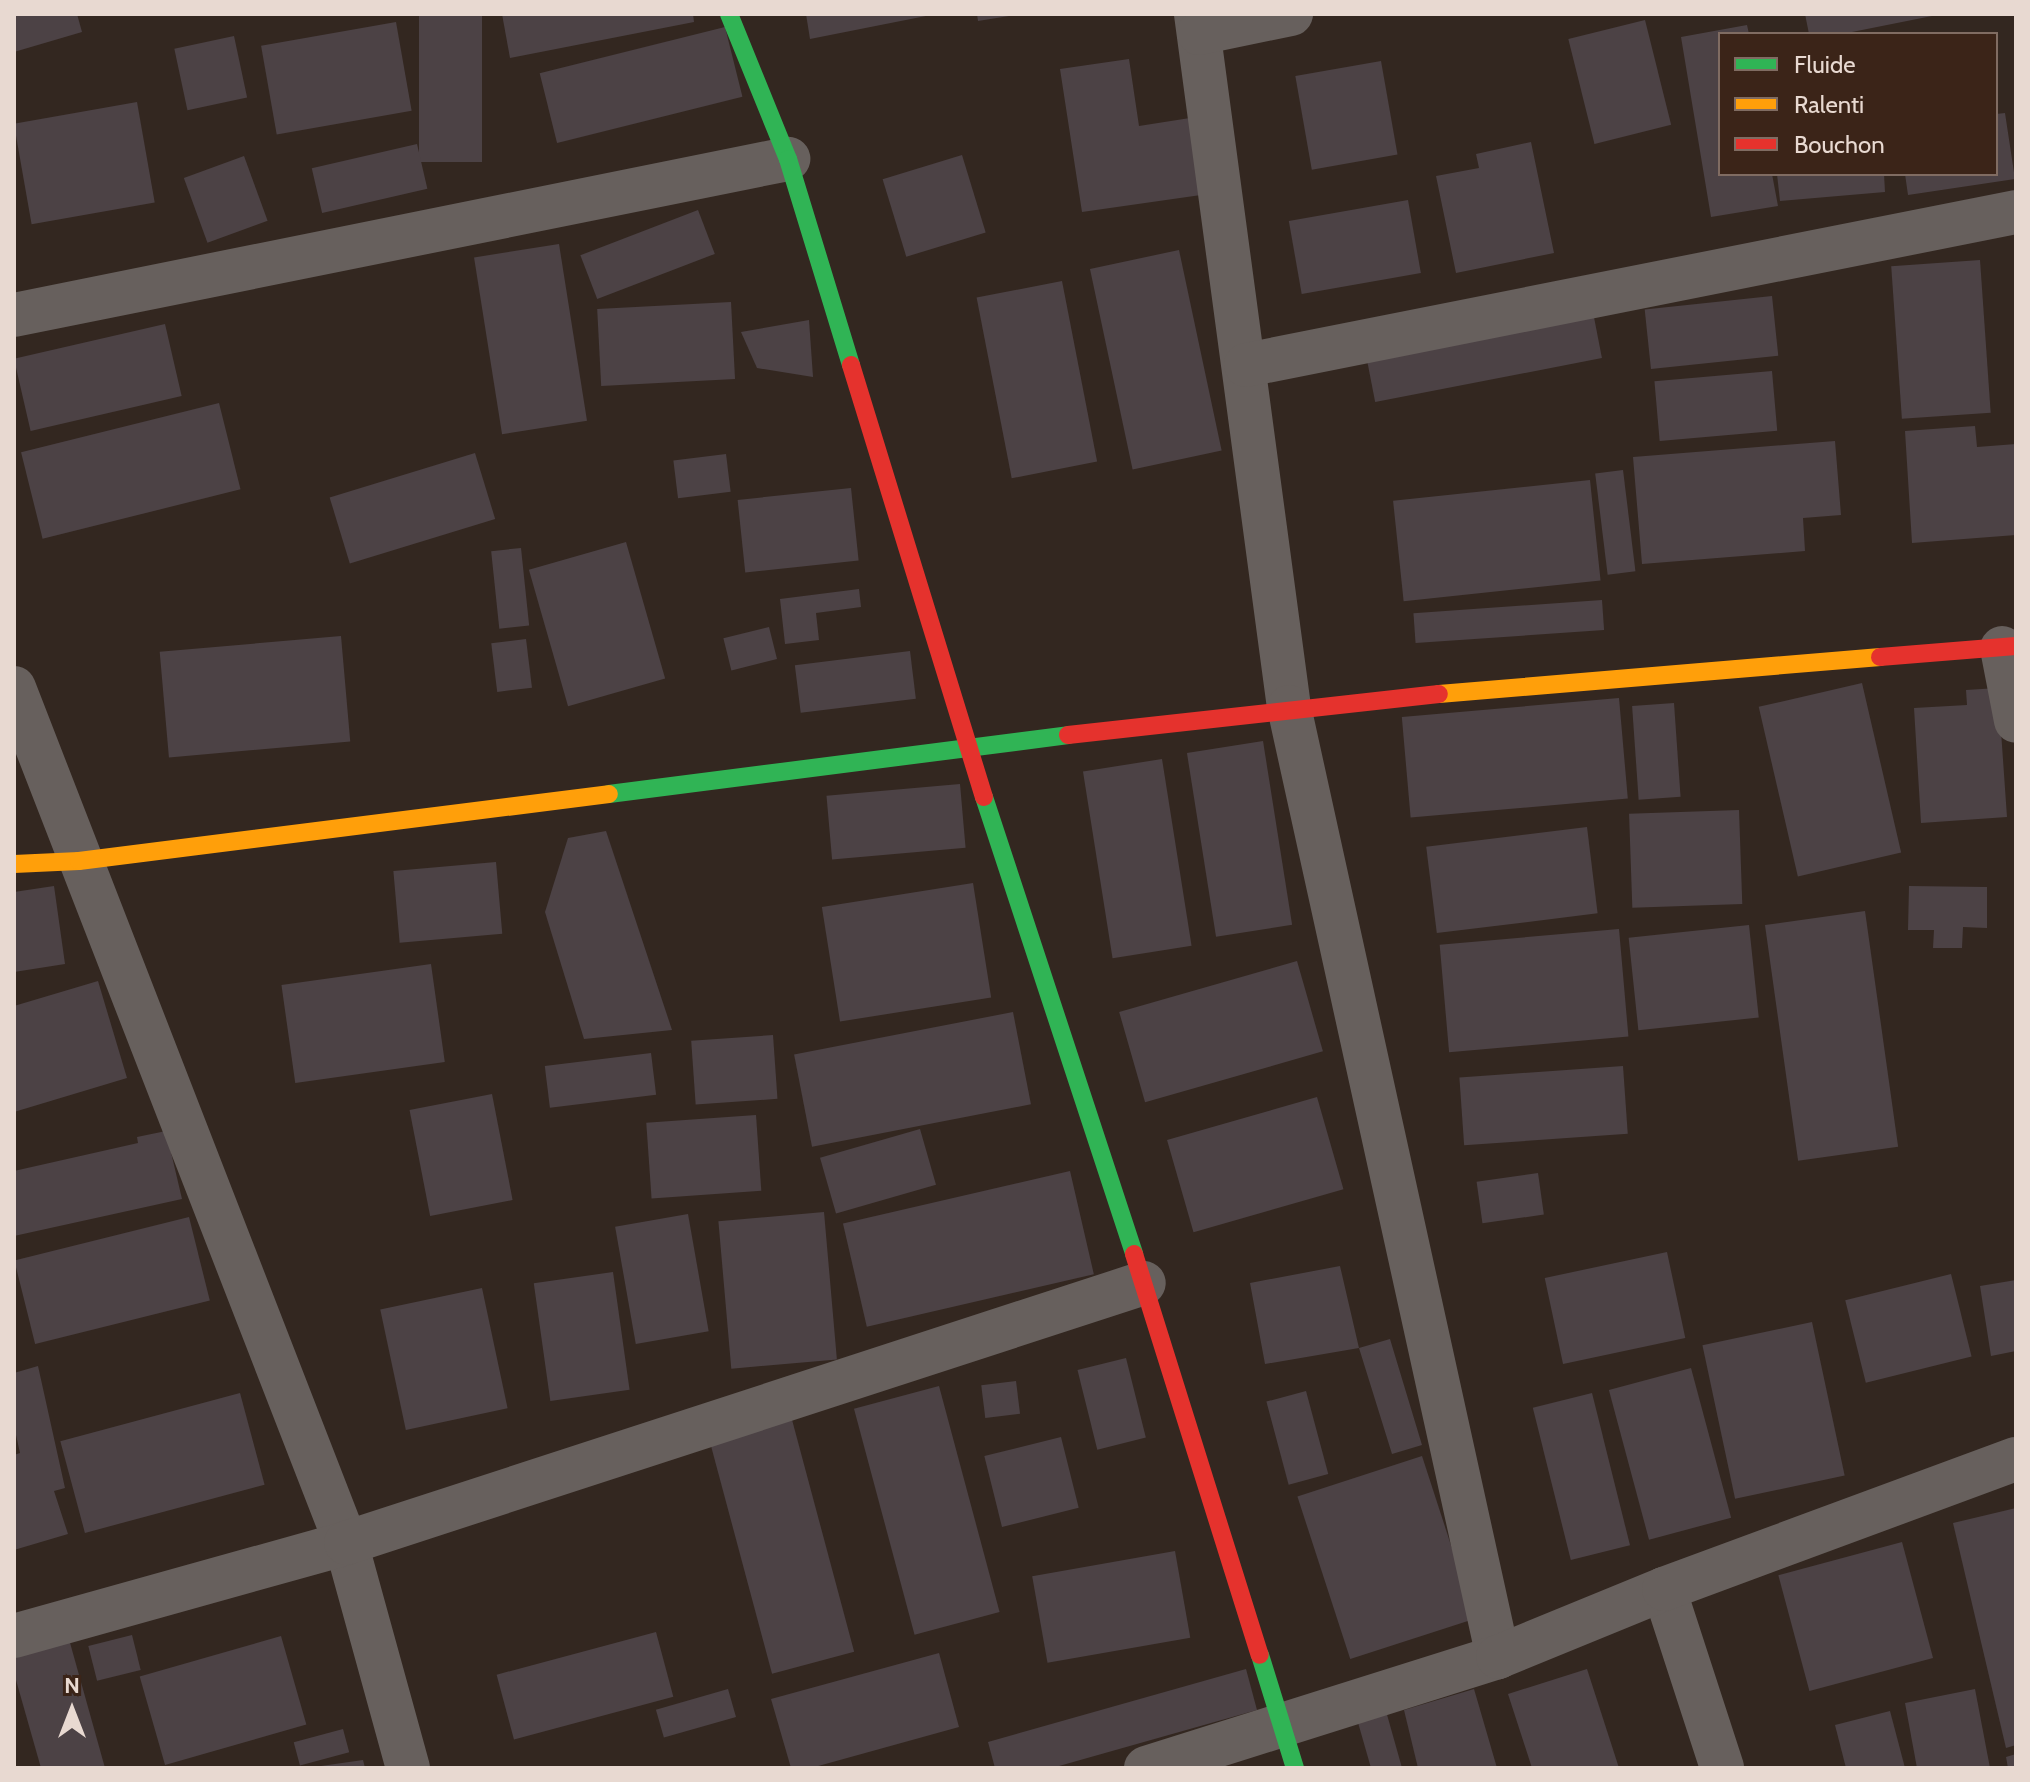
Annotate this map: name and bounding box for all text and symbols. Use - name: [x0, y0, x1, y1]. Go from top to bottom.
- legend: [1718, 32, 1998, 176]
- text: Fluide: [1794, 50, 1856, 79]
- text: Ralenti: [1794, 90, 1864, 119]
- text: Bouchon: [1794, 130, 1885, 159]
- north arrow: [32, 1670, 112, 1750]
- text: N: [64, 1672, 80, 1699]

